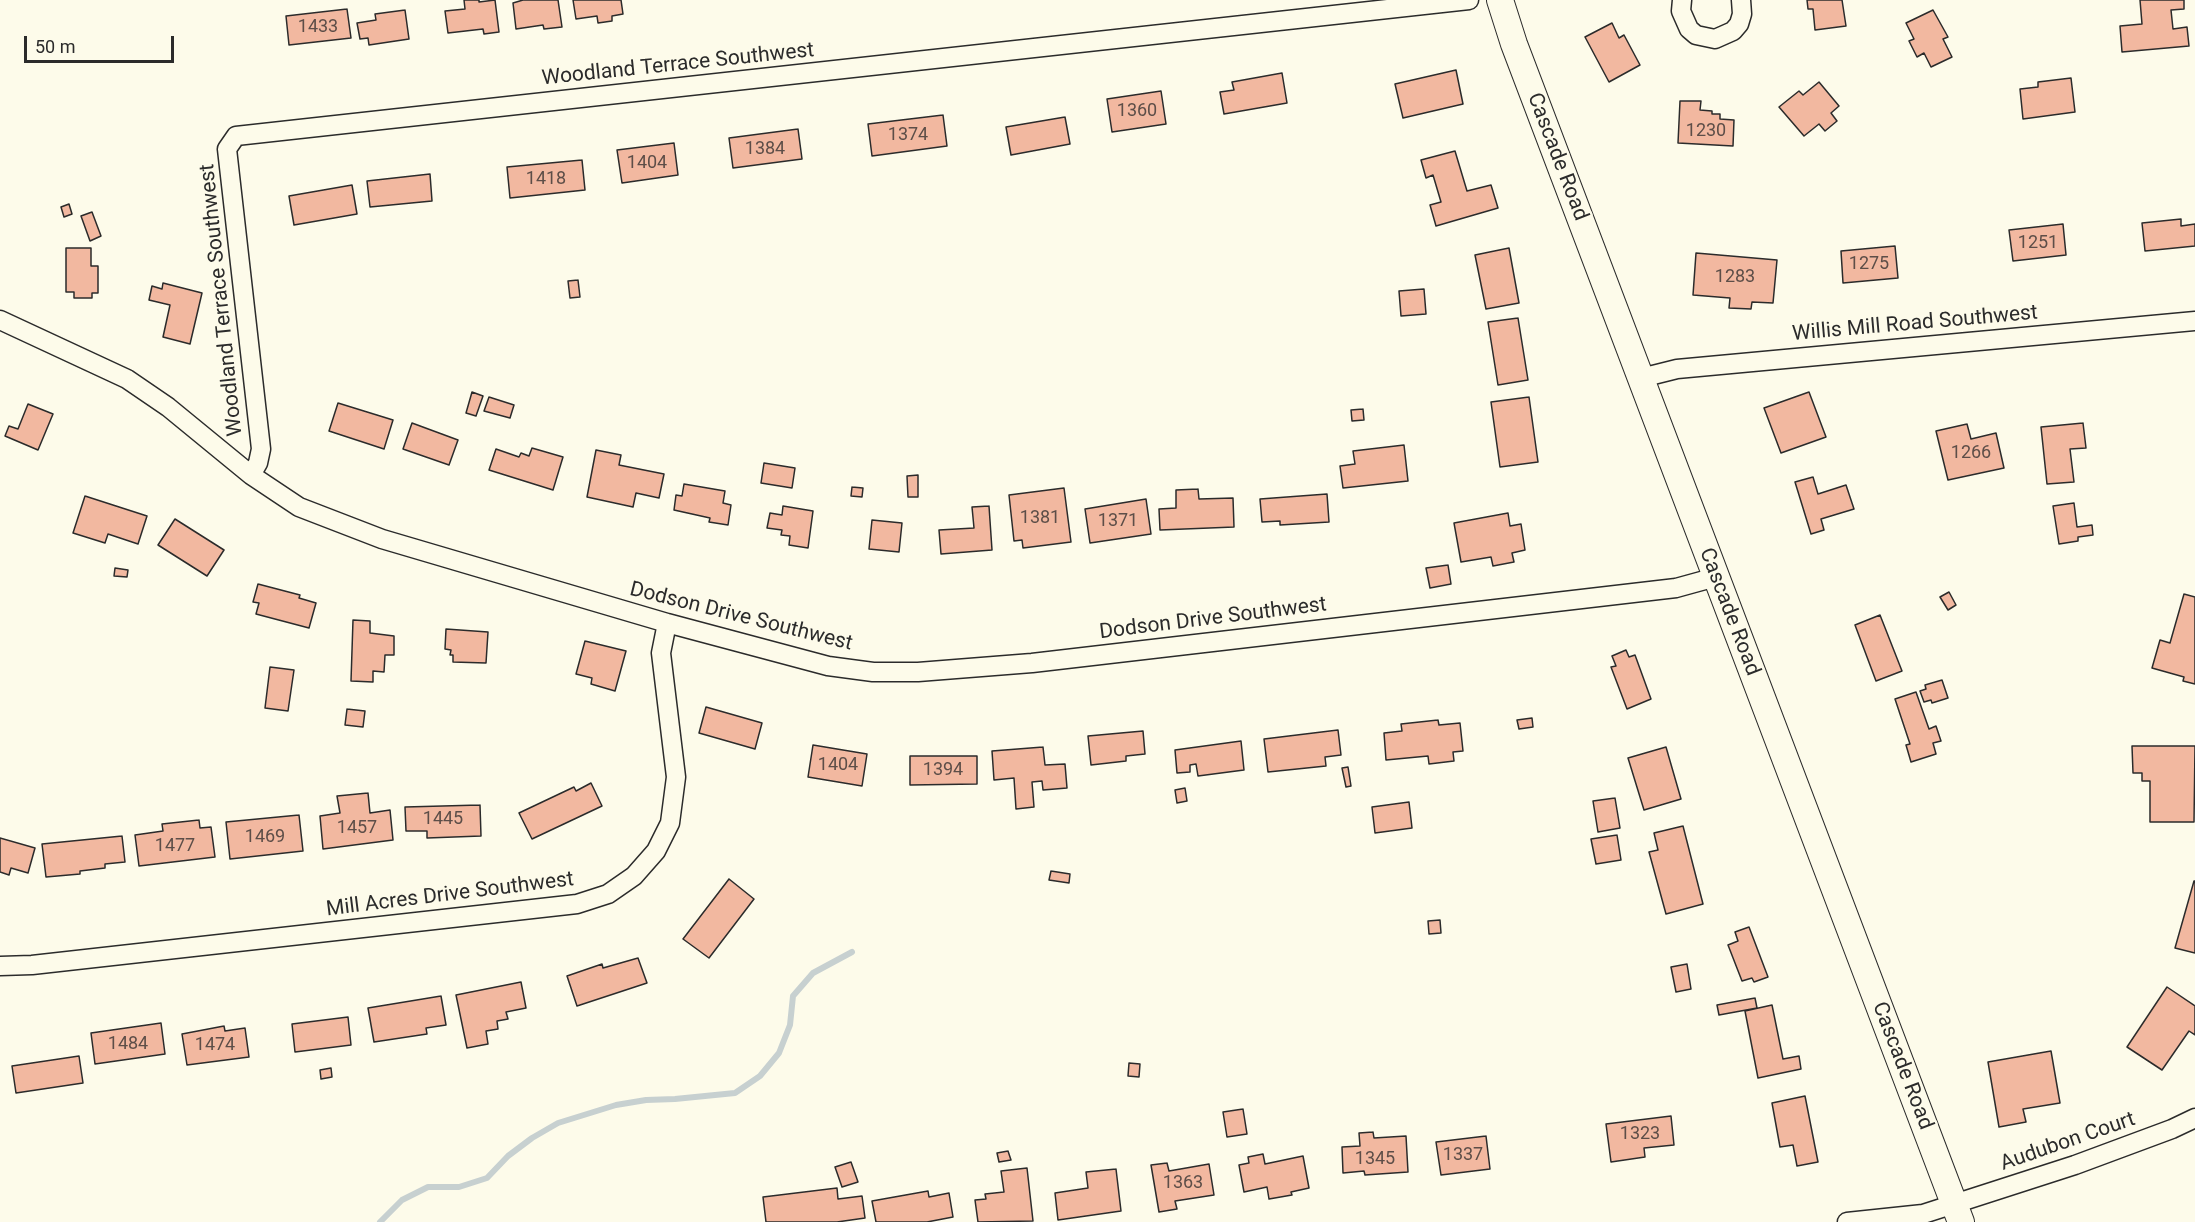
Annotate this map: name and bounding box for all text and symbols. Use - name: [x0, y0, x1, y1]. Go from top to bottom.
- house number: 1433: [298, 16, 338, 38]
- scale bar: [27, 24, 177, 62]
- text: 50 m: [35, 36, 75, 57]
- street label: Woodland Terrace Southwest: [541, 38, 815, 92]
- street label: Cascade Road: [1521, 90, 1593, 224]
- house number: 1360: [1117, 100, 1157, 122]
- house number: 1230: [1686, 120, 1726, 142]
- house number: 1374: [888, 124, 928, 146]
- house number: 1384: [745, 138, 785, 160]
- house number: 1404: [627, 152, 667, 174]
- street label: Woodland Terrace Southwest: [195, 163, 249, 437]
- house number: 1418: [526, 168, 566, 190]
- house number: 1251: [2018, 232, 2058, 254]
- house number: 1275: [1849, 253, 1889, 275]
- house number: 1283: [1715, 266, 1755, 288]
- street label: Willis Mill Road Southwest: [1791, 301, 2039, 347]
- house number: 1266: [1951, 442, 1991, 464]
- house number: 1381: [1020, 507, 1060, 529]
- house number: 1371: [1098, 510, 1138, 532]
- street label: Cascade Road: [1693, 545, 1765, 679]
- street label: Dodson Drive Southwest: [627, 577, 855, 657]
- street label: Dodson Drive Southwest: [1098, 593, 1328, 645]
- house number: 1404: [818, 754, 858, 776]
- house number: 1394: [923, 759, 963, 781]
- house number: 1445: [423, 808, 463, 830]
- house number: 1457: [337, 817, 377, 839]
- house number: 1469: [245, 826, 285, 848]
- house number: 1477: [155, 835, 195, 857]
- street label: Mill Acres Drive Southwest: [325, 867, 575, 923]
- street label: Cascade Road: [1866, 999, 1938, 1133]
- house number: 1484: [108, 1033, 148, 1055]
- house number: 1474: [195, 1034, 235, 1056]
- street label: Audubon Court: [1997, 1107, 2139, 1177]
- house number: 1323: [1620, 1123, 1660, 1145]
- house number: 1337: [1443, 1144, 1483, 1166]
- house number: 1345: [1355, 1148, 1395, 1170]
- house number: 1363: [1163, 1172, 1203, 1194]

